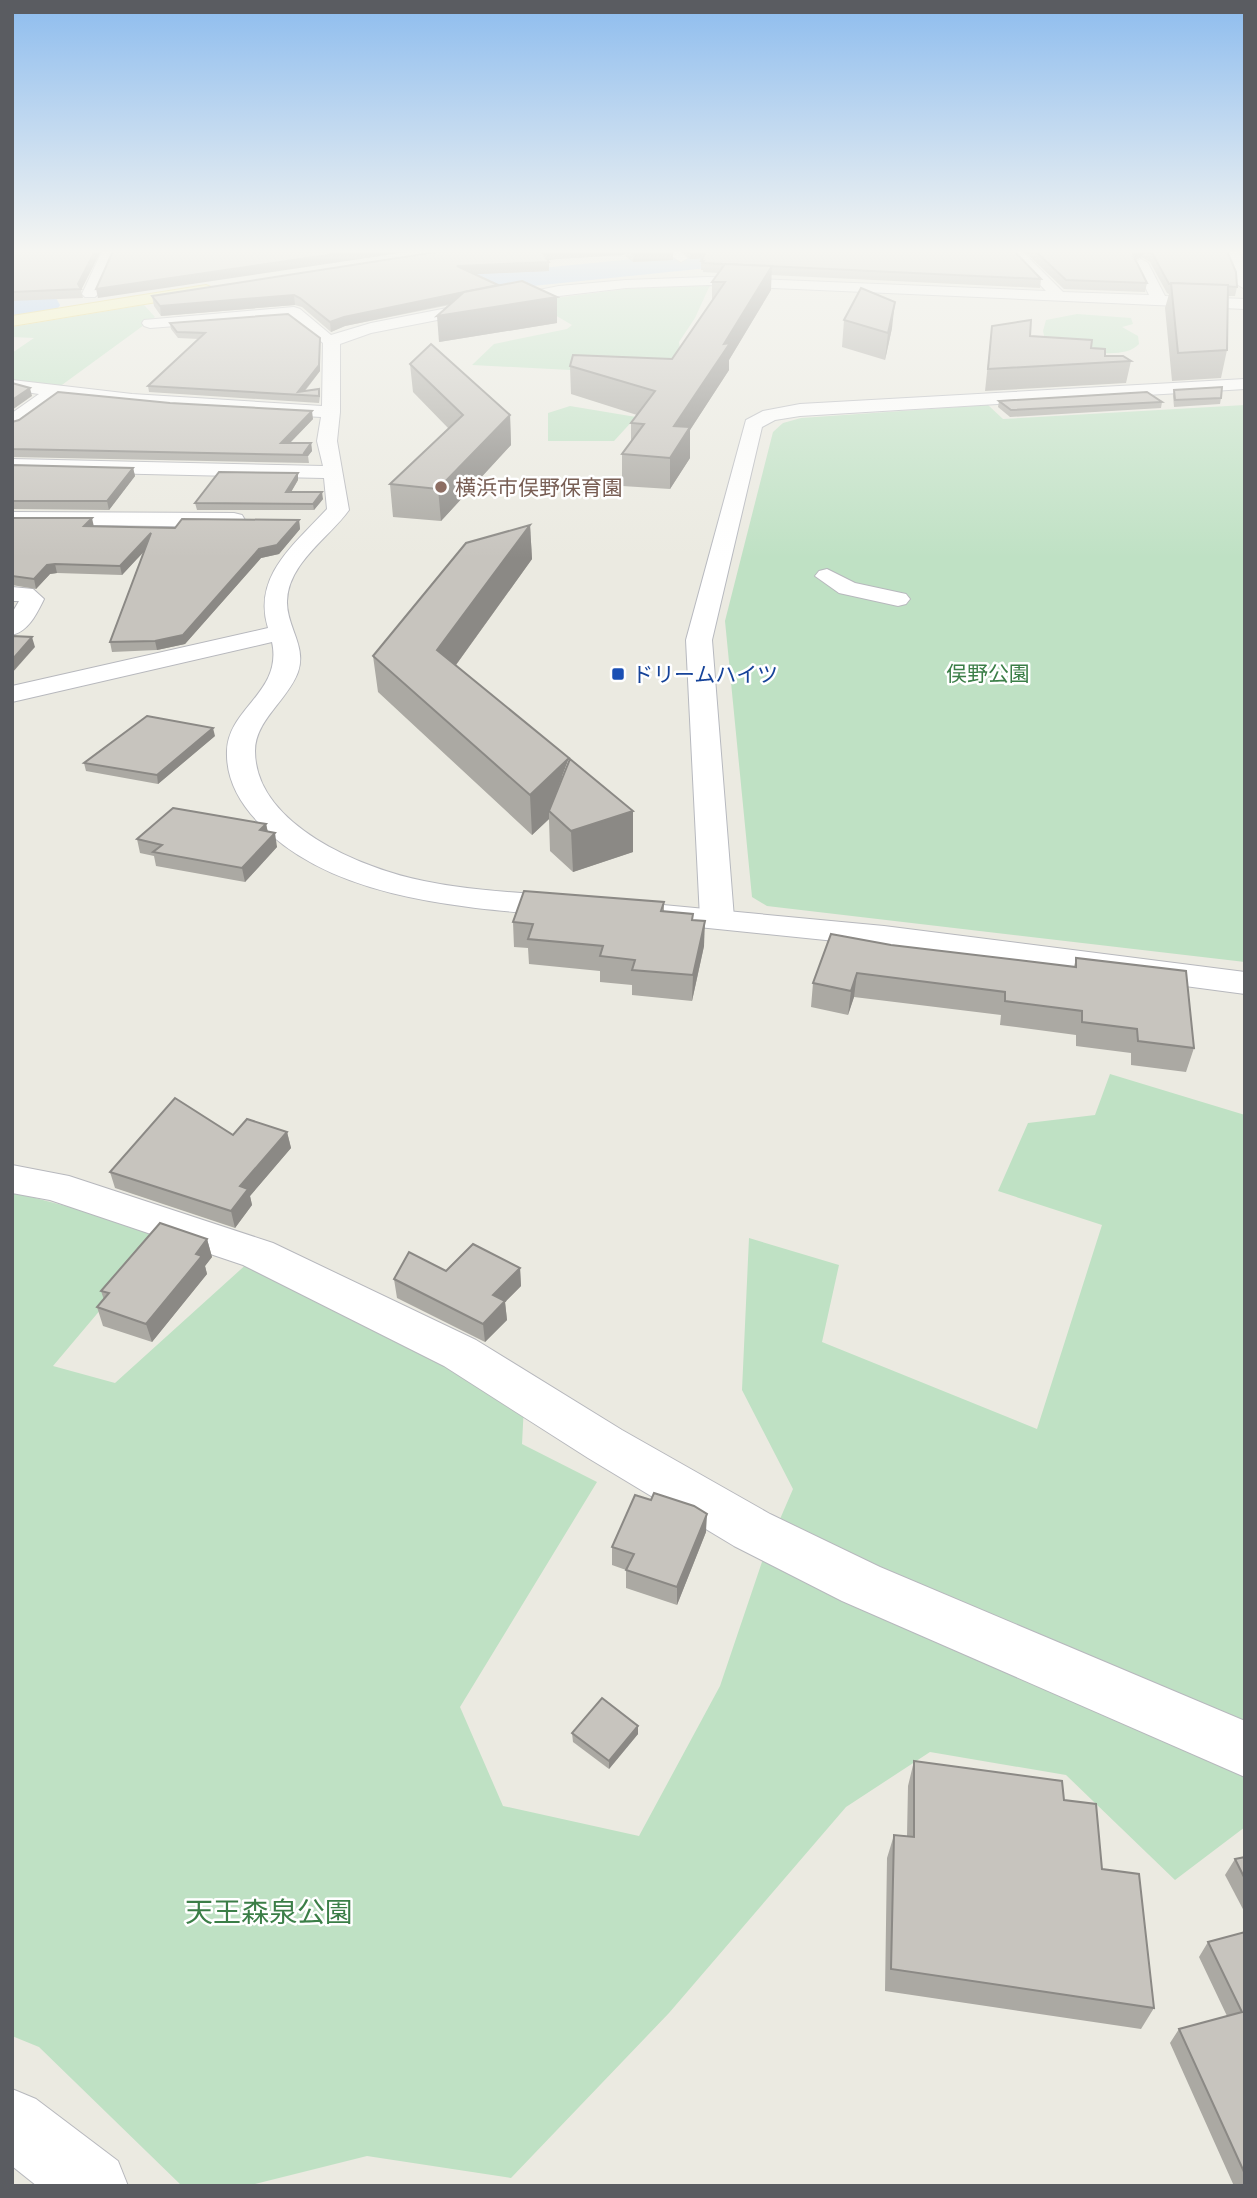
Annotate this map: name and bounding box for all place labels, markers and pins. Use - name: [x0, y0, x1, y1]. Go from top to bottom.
- place label: 横浜市俣野保育園: [455, 473, 623, 501]
- marker: 横浜市俣野保育園: [433, 479, 449, 495]
- place label: ドリームハイツ: [632, 660, 778, 688]
- marker: ドリームハイツ: [610, 666, 626, 682]

